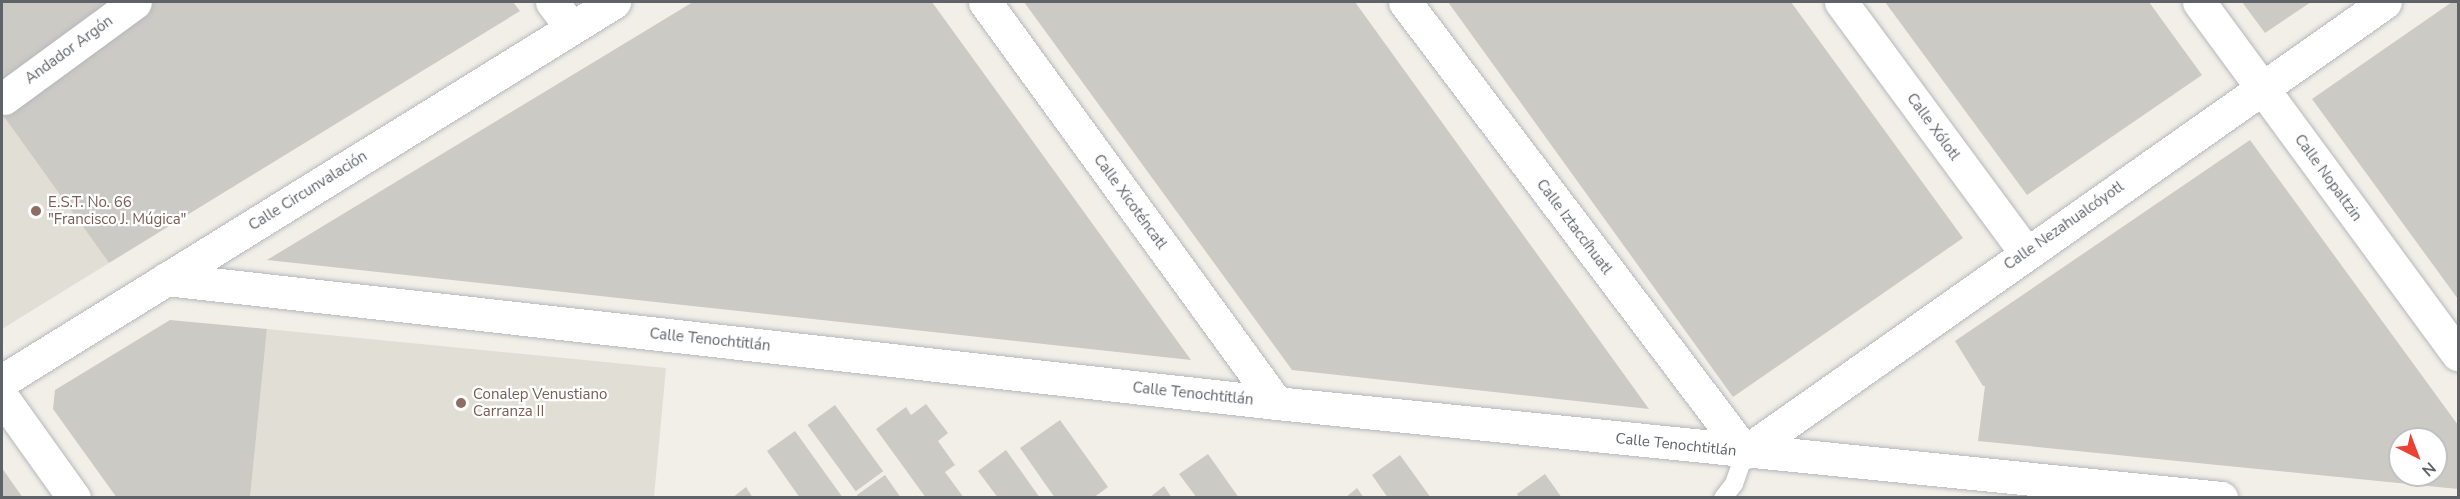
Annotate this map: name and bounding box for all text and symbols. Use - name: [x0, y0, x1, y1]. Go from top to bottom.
- street label: Andador Argón: [22, 12, 116, 88]
- street label: Calle Xólotl: [1903, 90, 1963, 164]
- street label: Calle Nopaltzin: [2290, 131, 2366, 225]
- street label: Calle Circunvalación: [245, 147, 371, 235]
- street label: Calle Xicoténcatl: [1090, 151, 1170, 253]
- street label: Calle Iztaccíhuatl: [1532, 176, 1616, 278]
- street label: Calle Nezahualcóyotl: [2001, 178, 2127, 274]
- place label: E.S.T. No. 66 "Francisco J. Múgica": [48, 193, 186, 228]
- marker: E.S.T. No. 66 "Francisco J. Múgica": [29, 204, 43, 218]
- street label: Calle Tenochtitlán: [649, 325, 771, 355]
- street label: Calle Tenochtitlán: [1132, 379, 1254, 409]
- place label: Conalep Venustiano Carranza II: [473, 385, 607, 420]
- marker: Conalep Venustiano Carranza II: [454, 396, 468, 410]
- north arrow: [2388, 427, 2448, 487]
- street label: Calle Tenochtitlán: [1615, 430, 1737, 460]
- text: N: [2417, 457, 2441, 481]

